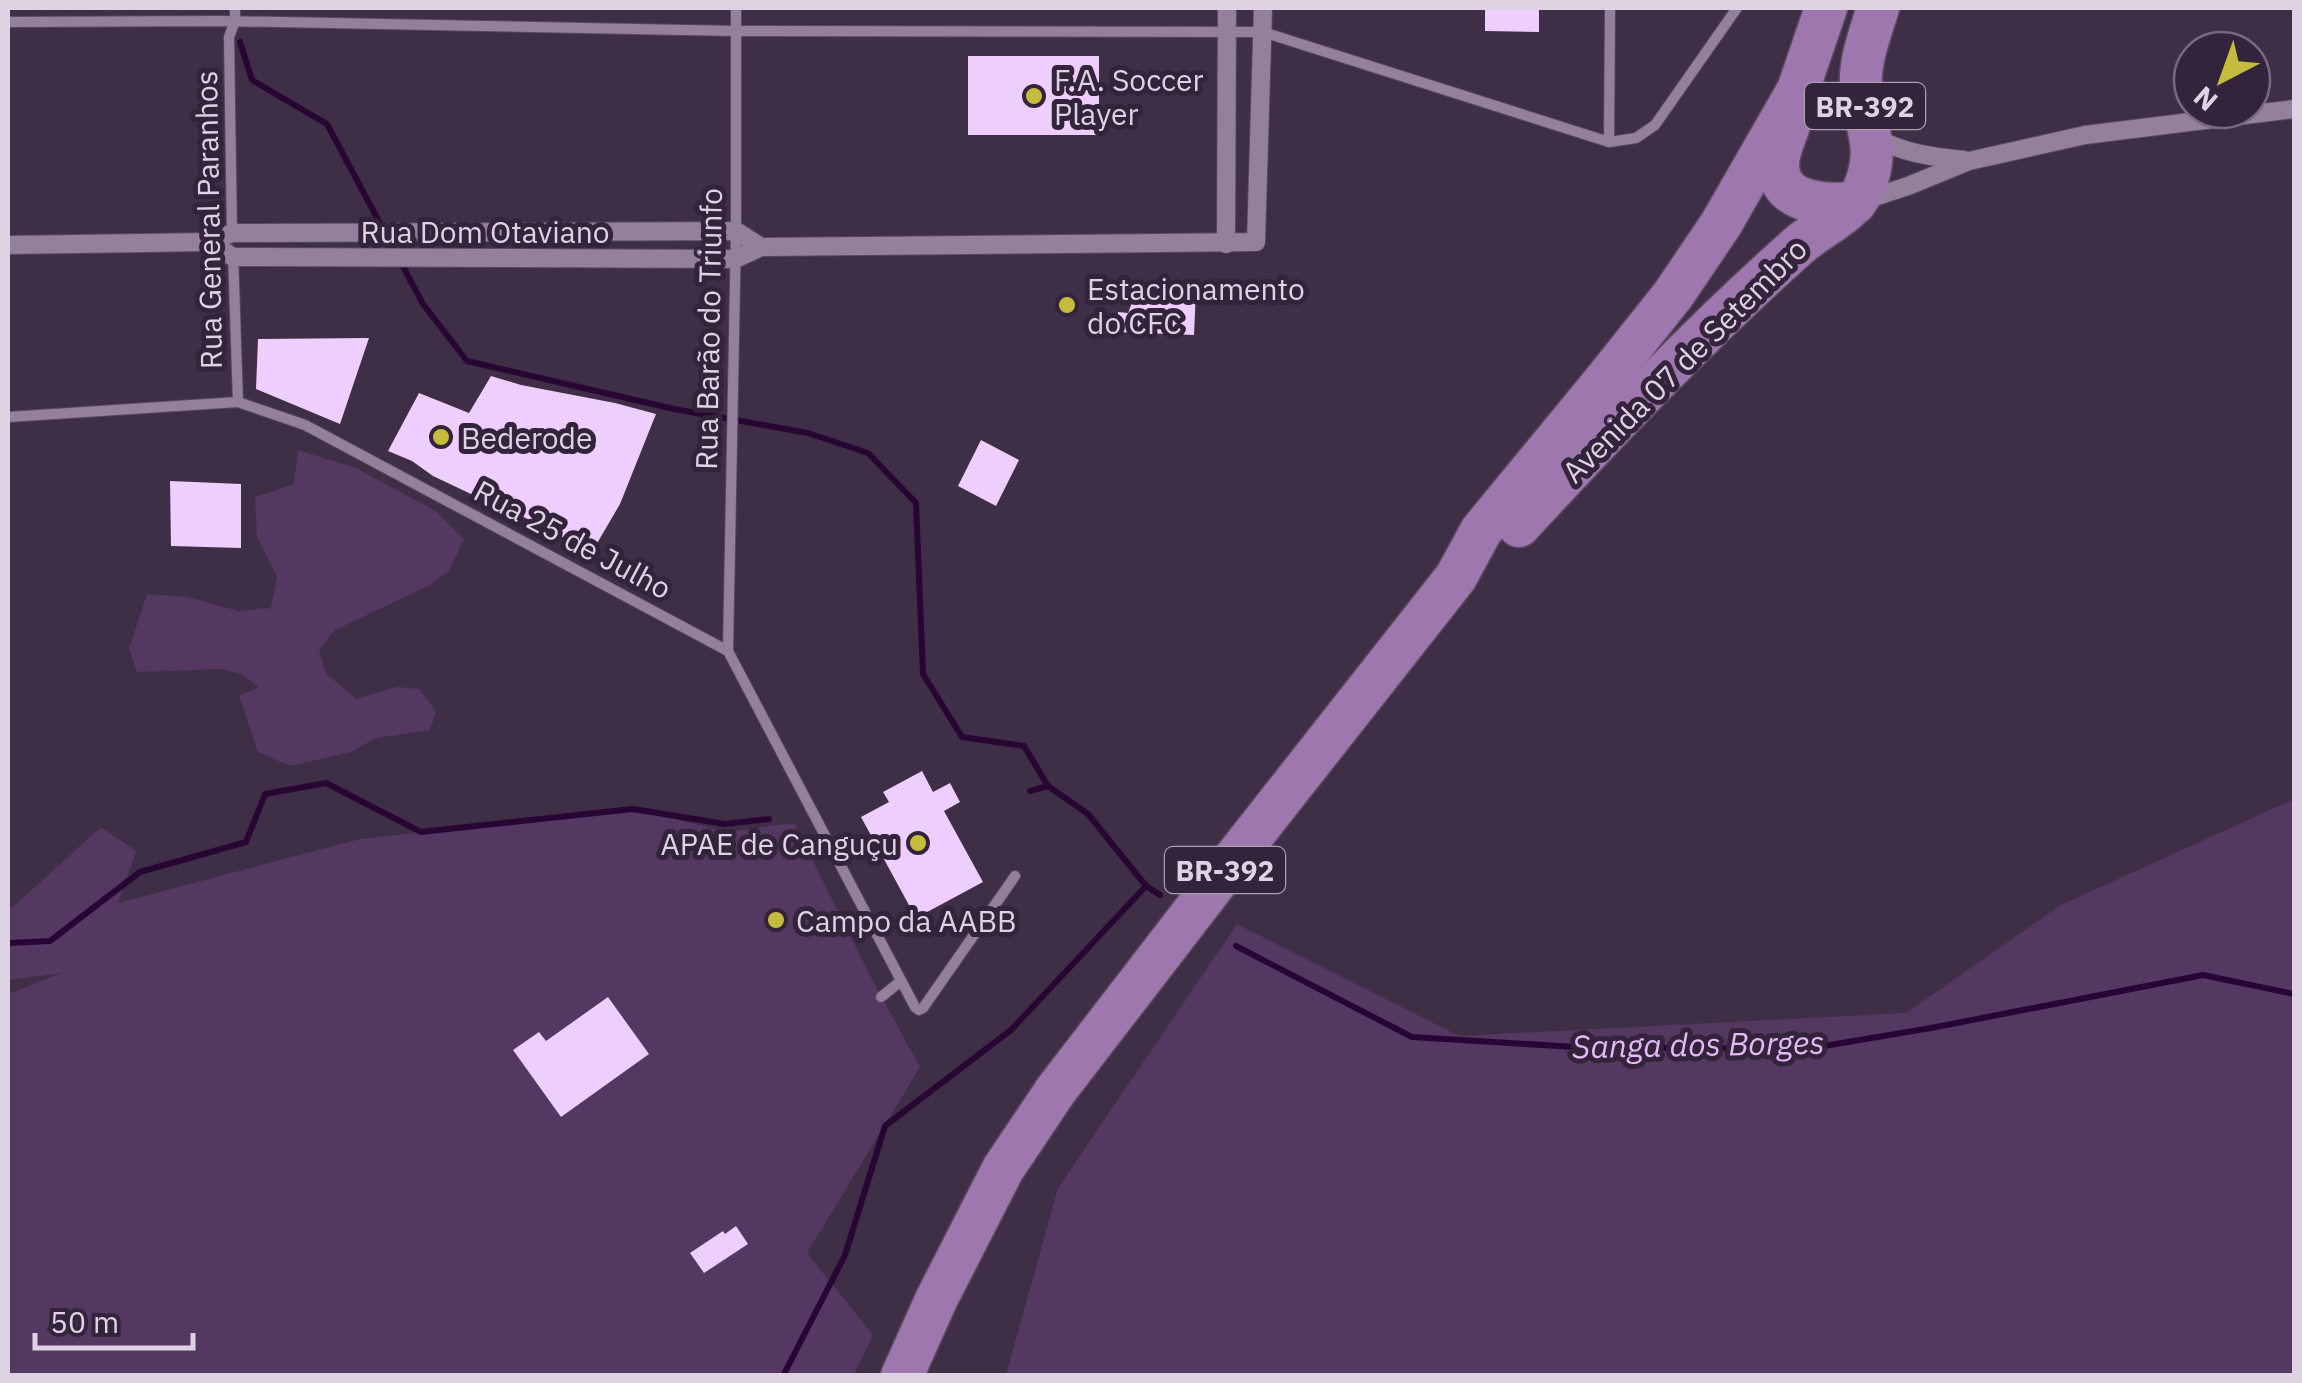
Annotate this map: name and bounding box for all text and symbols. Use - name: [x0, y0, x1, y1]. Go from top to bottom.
- north arrow: [2172, 30, 2272, 130]
- place label: F.A. Soccer Player: [1054, 60, 1203, 133]
- street label: Rua General Paranhos: [186, 70, 230, 370]
- text: N: [2185, 79, 2225, 120]
- road number: BR-392: [1805, 83, 1925, 129]
- marker: F.A. Soccer Player: [1023, 85, 1045, 107]
- street label: Rua Barão do Triunfo: [686, 188, 730, 470]
- street label: Rua Dom Otaviano: [360, 212, 610, 251]
- street label: Avenida 07 de Setembro: [1553, 229, 1815, 491]
- place label: Estacionamento do CFC: [1087, 269, 1305, 342]
- marker: Estacionamento do CFC: [1056, 294, 1078, 316]
- place label: Bederode: [461, 418, 592, 457]
- marker: Bederode: [430, 426, 452, 448]
- street label: Rua 25 de Julho: [468, 471, 678, 607]
- place label: APAE de Canguçu: [661, 824, 898, 863]
- marker: APAE de Canguçu: [907, 832, 929, 854]
- road number: BR-392: [1165, 847, 1285, 893]
- place label: Campo da AABB: [796, 901, 1017, 940]
- marker: Campo da AABB: [765, 909, 787, 931]
- water label: Sanga dos Borges: [1571, 1021, 1825, 1067]
- scale bar: [35, 1288, 192, 1350]
- text: 50 m: [50, 1302, 119, 1341]

